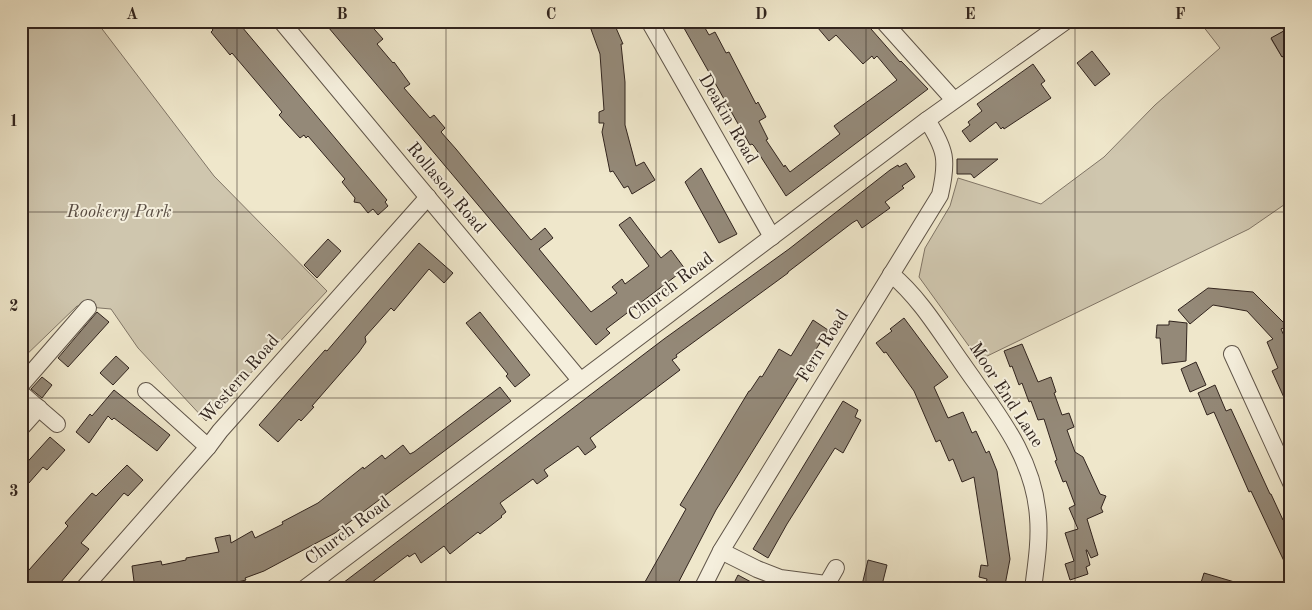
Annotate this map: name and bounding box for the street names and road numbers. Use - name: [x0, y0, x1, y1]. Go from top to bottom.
- street label: Deakin Road: [695, 71, 761, 167]
- street label: Rollason Road: [403, 139, 489, 237]
- street label: Church Road: [625, 249, 717, 325]
- street label: Fern Road: [794, 307, 852, 385]
- street label: Western Road: [197, 331, 283, 427]
- street label: Moor End Lane: [966, 339, 1046, 451]
- street label: Church Road: [302, 493, 394, 569]

